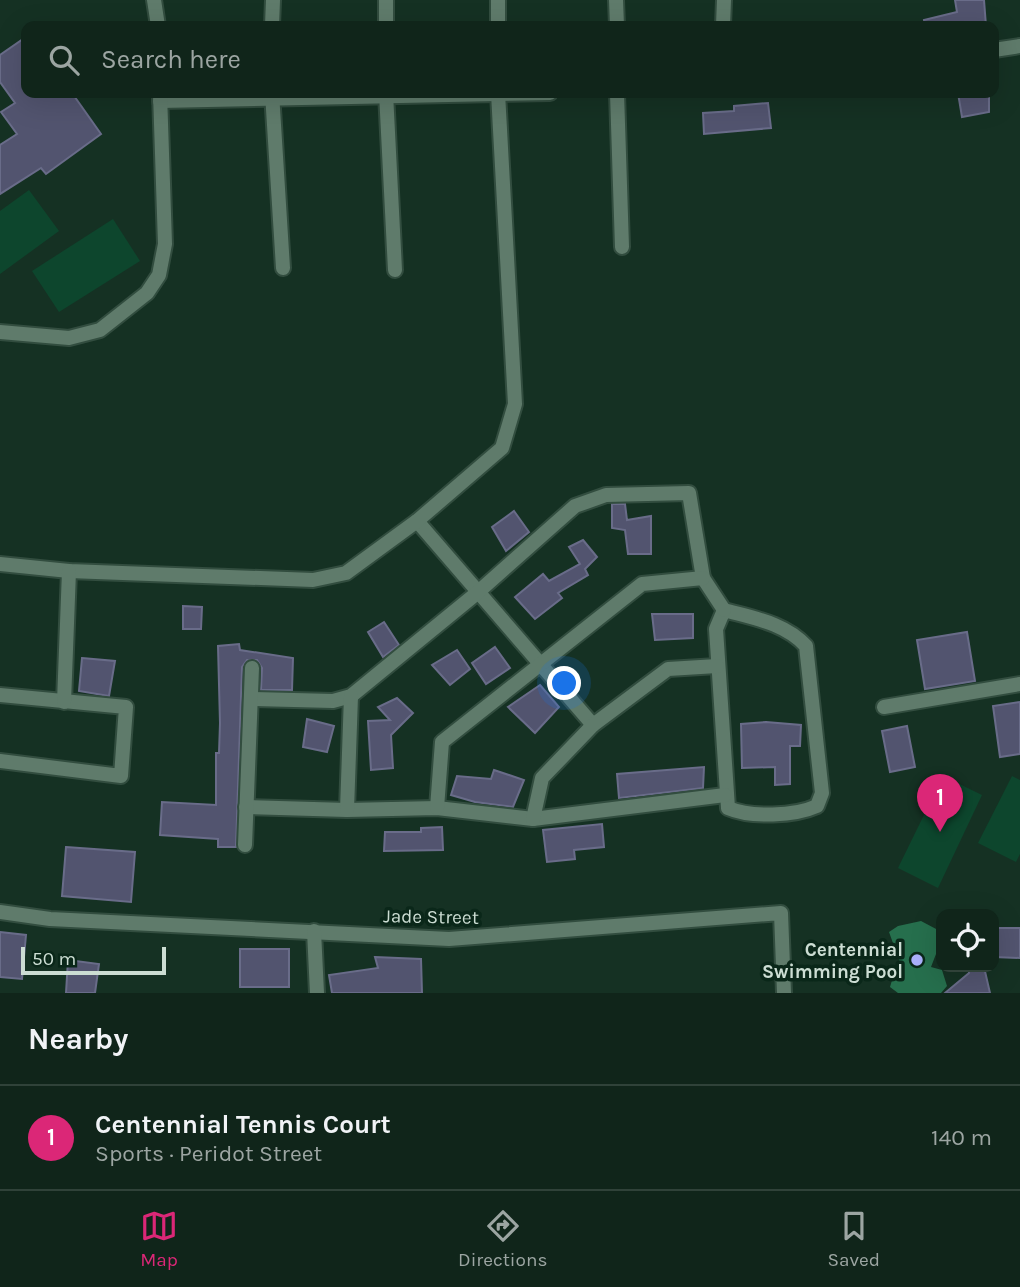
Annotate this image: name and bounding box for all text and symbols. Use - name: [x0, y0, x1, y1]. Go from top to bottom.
- search box: [21, 21, 999, 98]
- icon: search: [45, 41, 83, 79]
- text: Search here: [101, 44, 241, 75]
- your location: [547, 666, 581, 700]
- pin: 1: [917, 774, 963, 832]
- street label: Jade Street: [383, 905, 479, 929]
- map controls: [936, 909, 999, 972]
- button: locate: [936, 909, 999, 972]
- place label: Centennial Swimming Pool: [762, 939, 903, 983]
- scale bar: [21, 944, 166, 976]
- text: 50 m: [32, 948, 76, 970]
- marker: Centennial Swimming Pool: [909, 952, 925, 968]
- text: Nearby: [28, 1021, 128, 1057]
- text: Centennial Tennis Court: [95, 1109, 391, 1140]
- text: 1: [47, 1124, 55, 1151]
- text: 140 m: [931, 1124, 992, 1151]
- text: Sports · Peridot Street: [95, 1140, 322, 1167]
- tab: Map: [140, 1207, 178, 1271]
- tab: Directions: [458, 1207, 547, 1271]
- tab: Saved: [827, 1207, 880, 1271]

